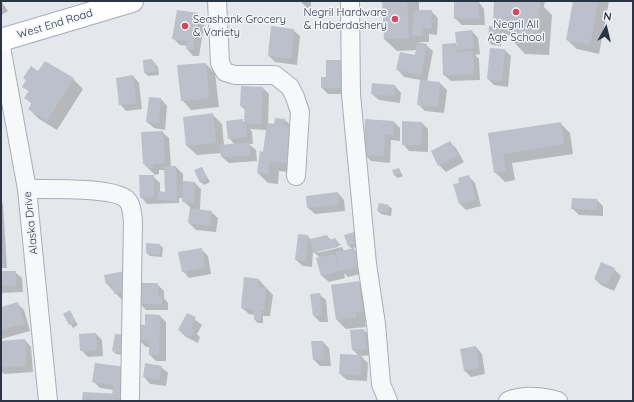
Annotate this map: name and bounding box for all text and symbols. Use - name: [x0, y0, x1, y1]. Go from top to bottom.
- street label: West End Road: [16, 6, 94, 42]
- place label: Negril Hardware & Haberdashery: [303, 6, 387, 32]
- marker: Negril All Age School: [511, 7, 521, 17]
- north arrow: [586, 8, 626, 48]
- text: N: [603, 9, 613, 24]
- place label: Seashank Grocery & Variety: [193, 13, 286, 39]
- marker: Negril Hardware & Haberdashery: [390, 14, 400, 24]
- place label: Negril All Age School: [488, 18, 544, 44]
- marker: Seashank Grocery & Variety: [180, 21, 190, 31]
- street label: Alaska Drive: [21, 191, 41, 255]

